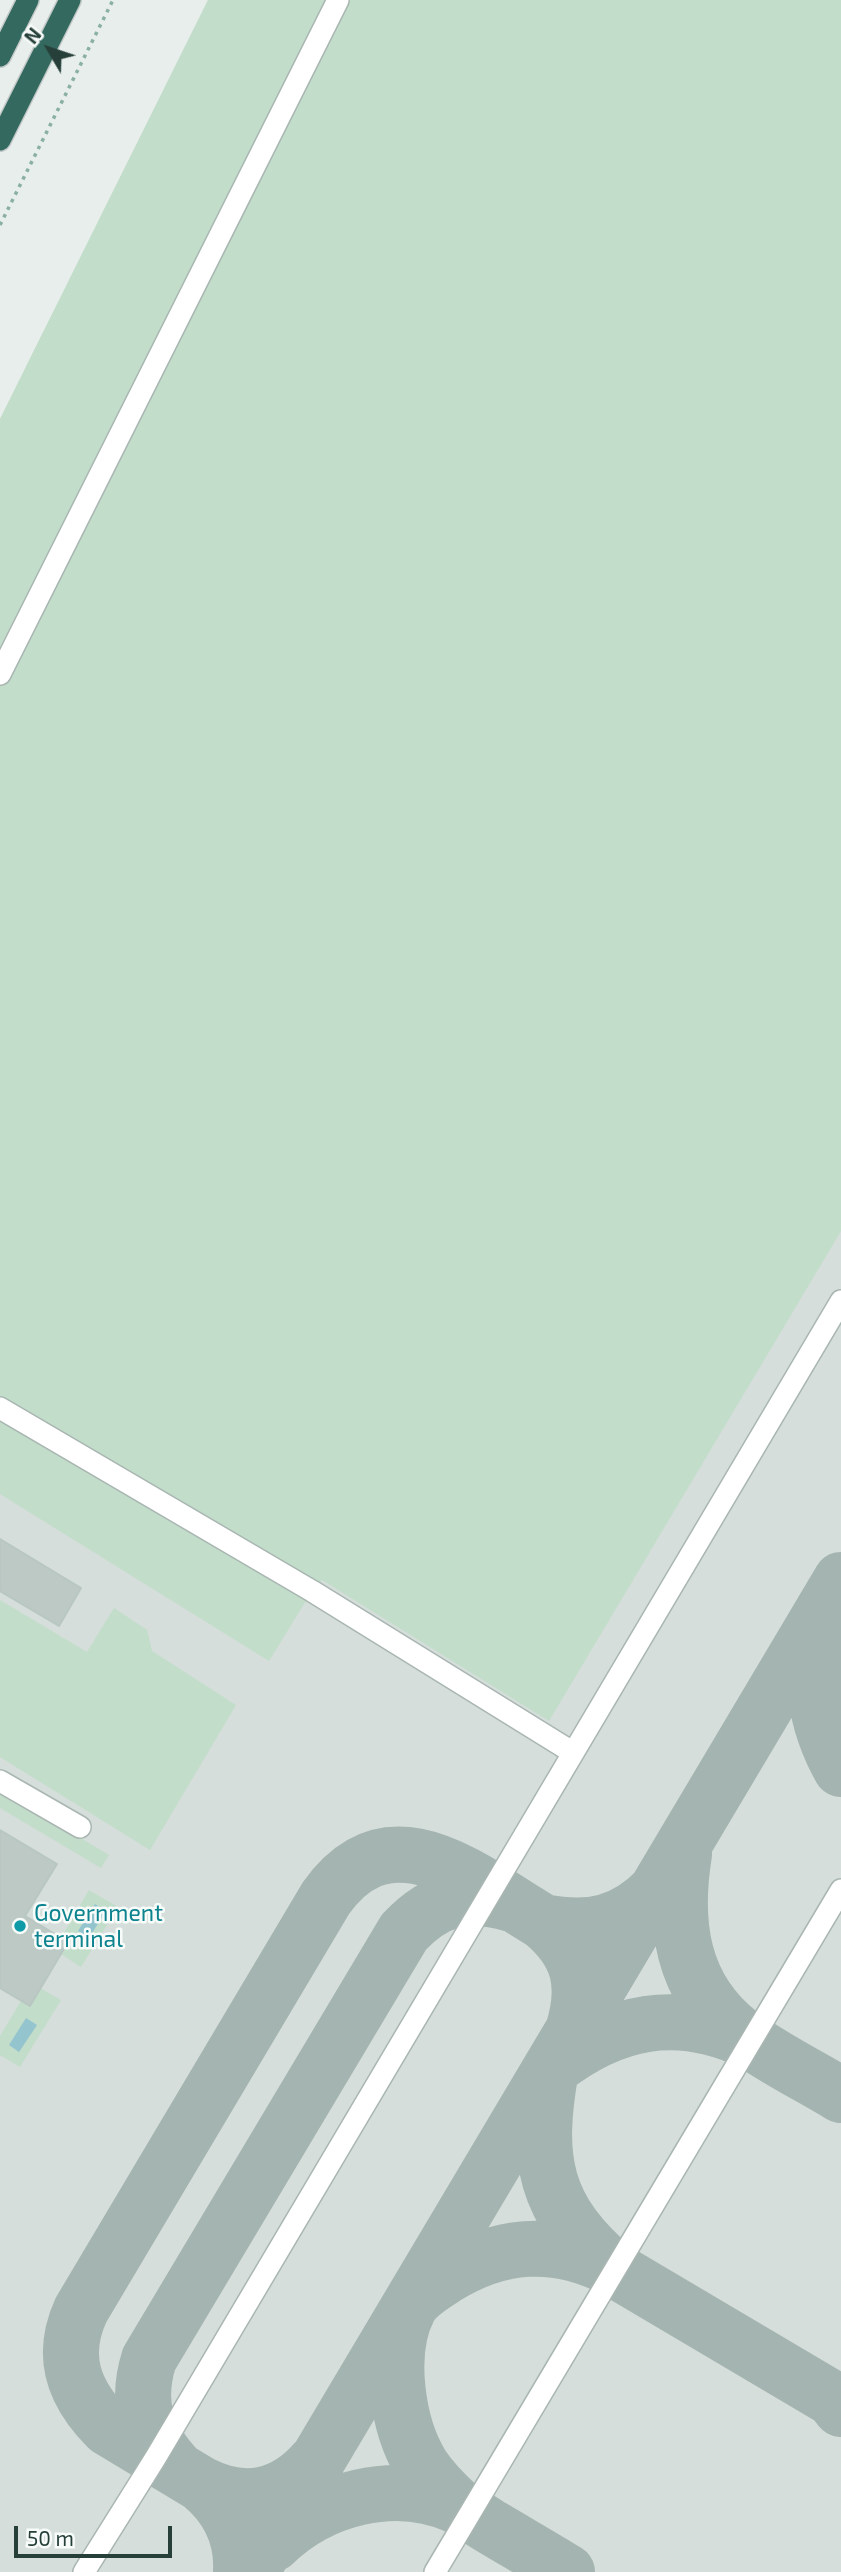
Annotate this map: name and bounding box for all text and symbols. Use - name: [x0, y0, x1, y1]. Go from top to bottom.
- north arrow: [14, 14, 84, 84]
- text: N: [19, 23, 46, 48]
- place label: Government terminal: [34, 1899, 163, 1953]
- marker: Government terminal: [12, 1918, 28, 1934]
- scale bar: [18, 2512, 175, 2556]
- text: 50 m: [27, 2525, 74, 2550]

